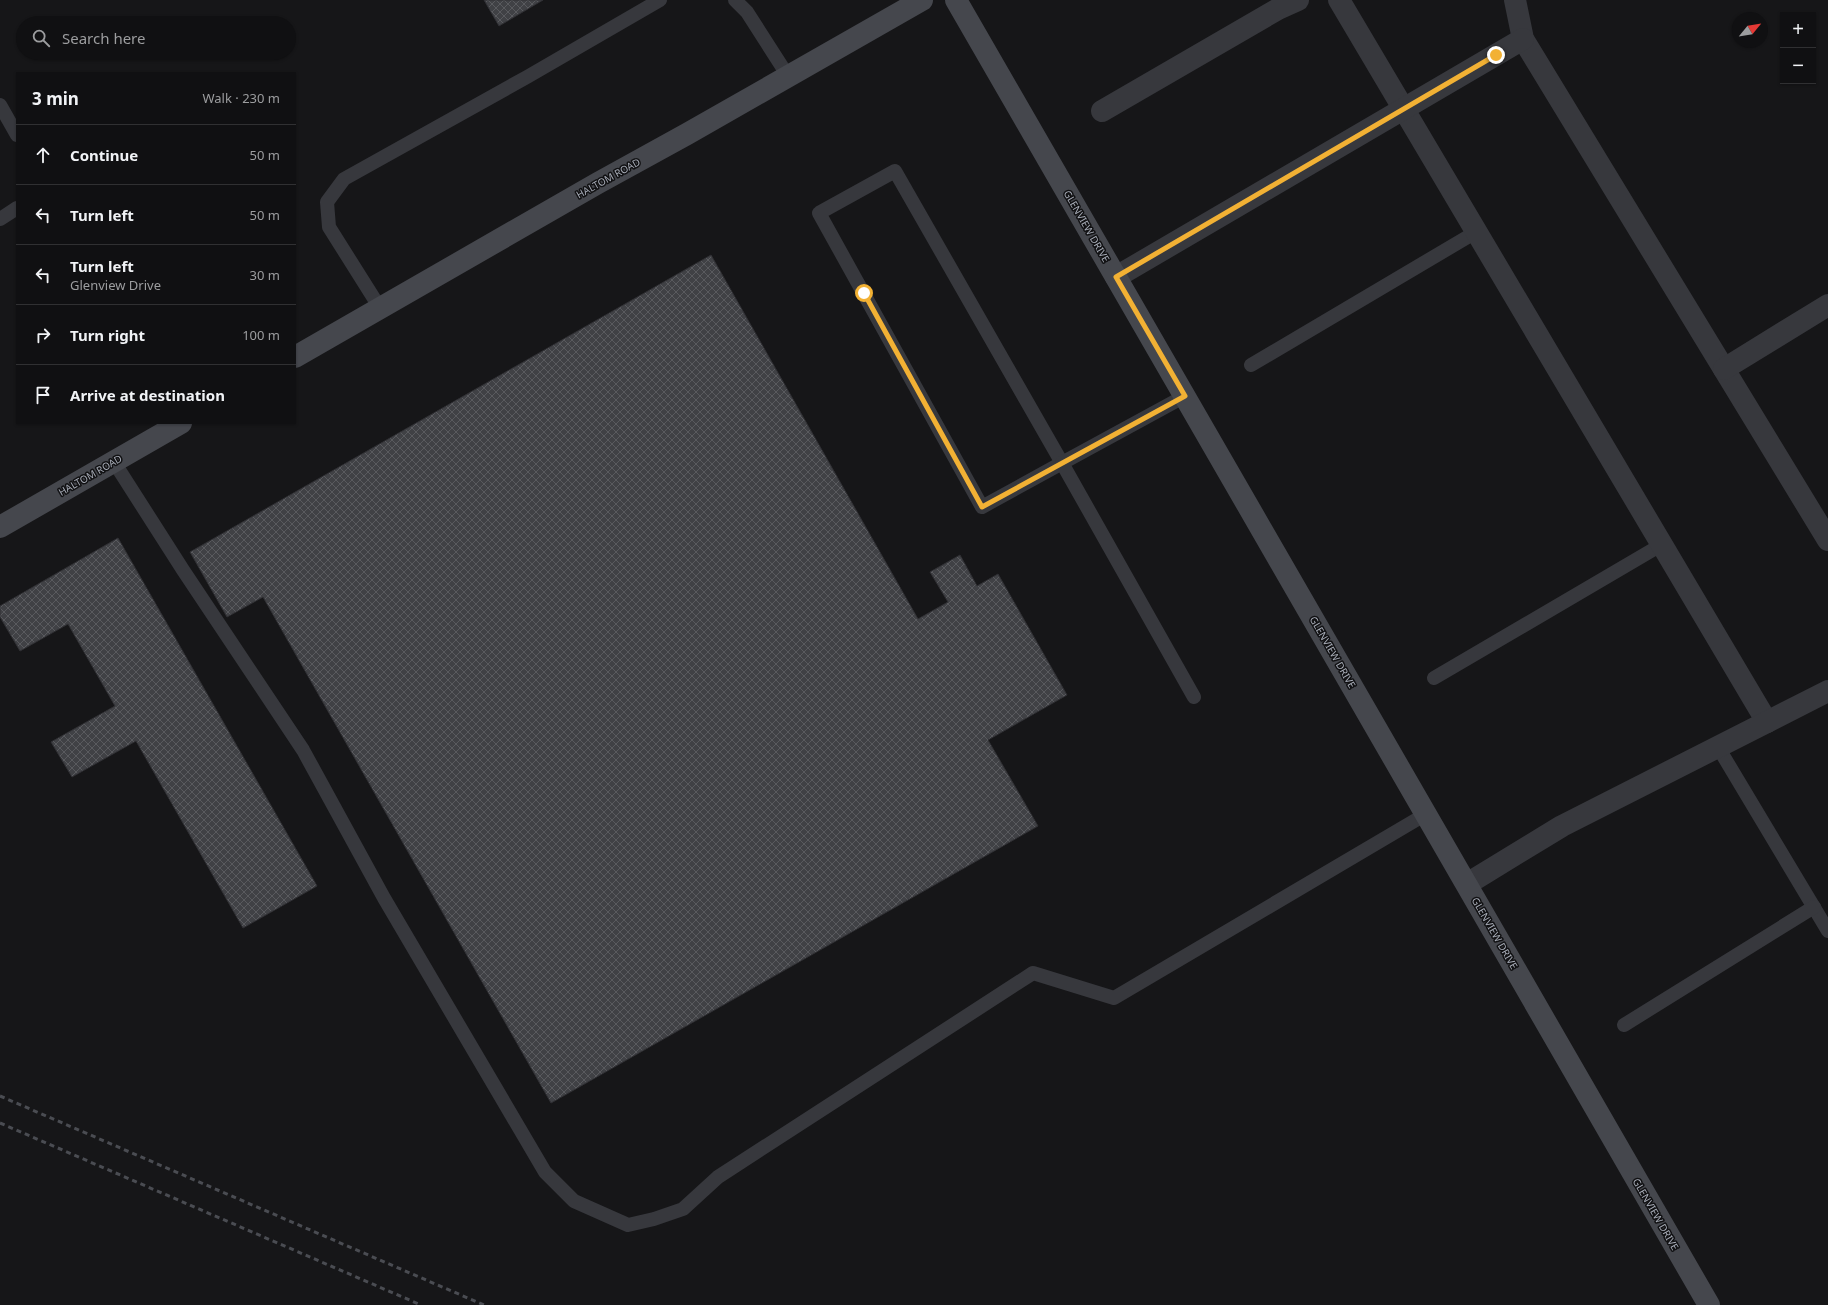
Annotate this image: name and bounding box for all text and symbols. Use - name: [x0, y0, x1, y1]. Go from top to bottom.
- north arrow: [1732, 12, 1768, 48]
- map controls: [1780, 12, 1816, 84]
- button: +: [1780, 12, 1816, 48]
- search box: [16, 16, 296, 60]
- icon: search: [30, 27, 52, 49]
- text: Search here: [62, 28, 145, 48]
- route end: [1487, 46, 1505, 64]
- button: −: [1780, 48, 1816, 84]
- text: 3 min: [32, 87, 79, 110]
- text: Walk · 230 m: [202, 89, 280, 107]
- icon: ahead: [32, 144, 54, 166]
- text: Continue: [70, 145, 138, 165]
- text: 50 m: [250, 146, 280, 164]
- street label: HALTOM ROAD: [573, 155, 643, 201]
- street label: GLENVIEW DRIVE: [1061, 187, 1113, 265]
- icon: left: [32, 204, 54, 226]
- text: Turn left: [70, 205, 134, 225]
- text: 50 m: [250, 206, 280, 224]
- text: Turn left: [70, 256, 134, 276]
- icon: left: [32, 264, 54, 286]
- text: 30 m: [250, 266, 280, 284]
- text: Glenview Drive: [70, 276, 161, 294]
- route start: [855, 284, 873, 302]
- icon: right: [32, 324, 54, 346]
- text: Turn right: [70, 325, 145, 345]
- text: 100 m: [242, 326, 280, 344]
- icon: arrive: [32, 384, 54, 406]
- text: Arrive at destination: [70, 385, 225, 405]
- street label: HALTOM ROAD: [56, 451, 124, 499]
- street label: GLENVIEW DRIVE: [1307, 613, 1359, 691]
- street label: GLENVIEW DRIVE: [1469, 894, 1521, 972]
- street label: GLENVIEW DRIVE: [1630, 1175, 1682, 1253]

